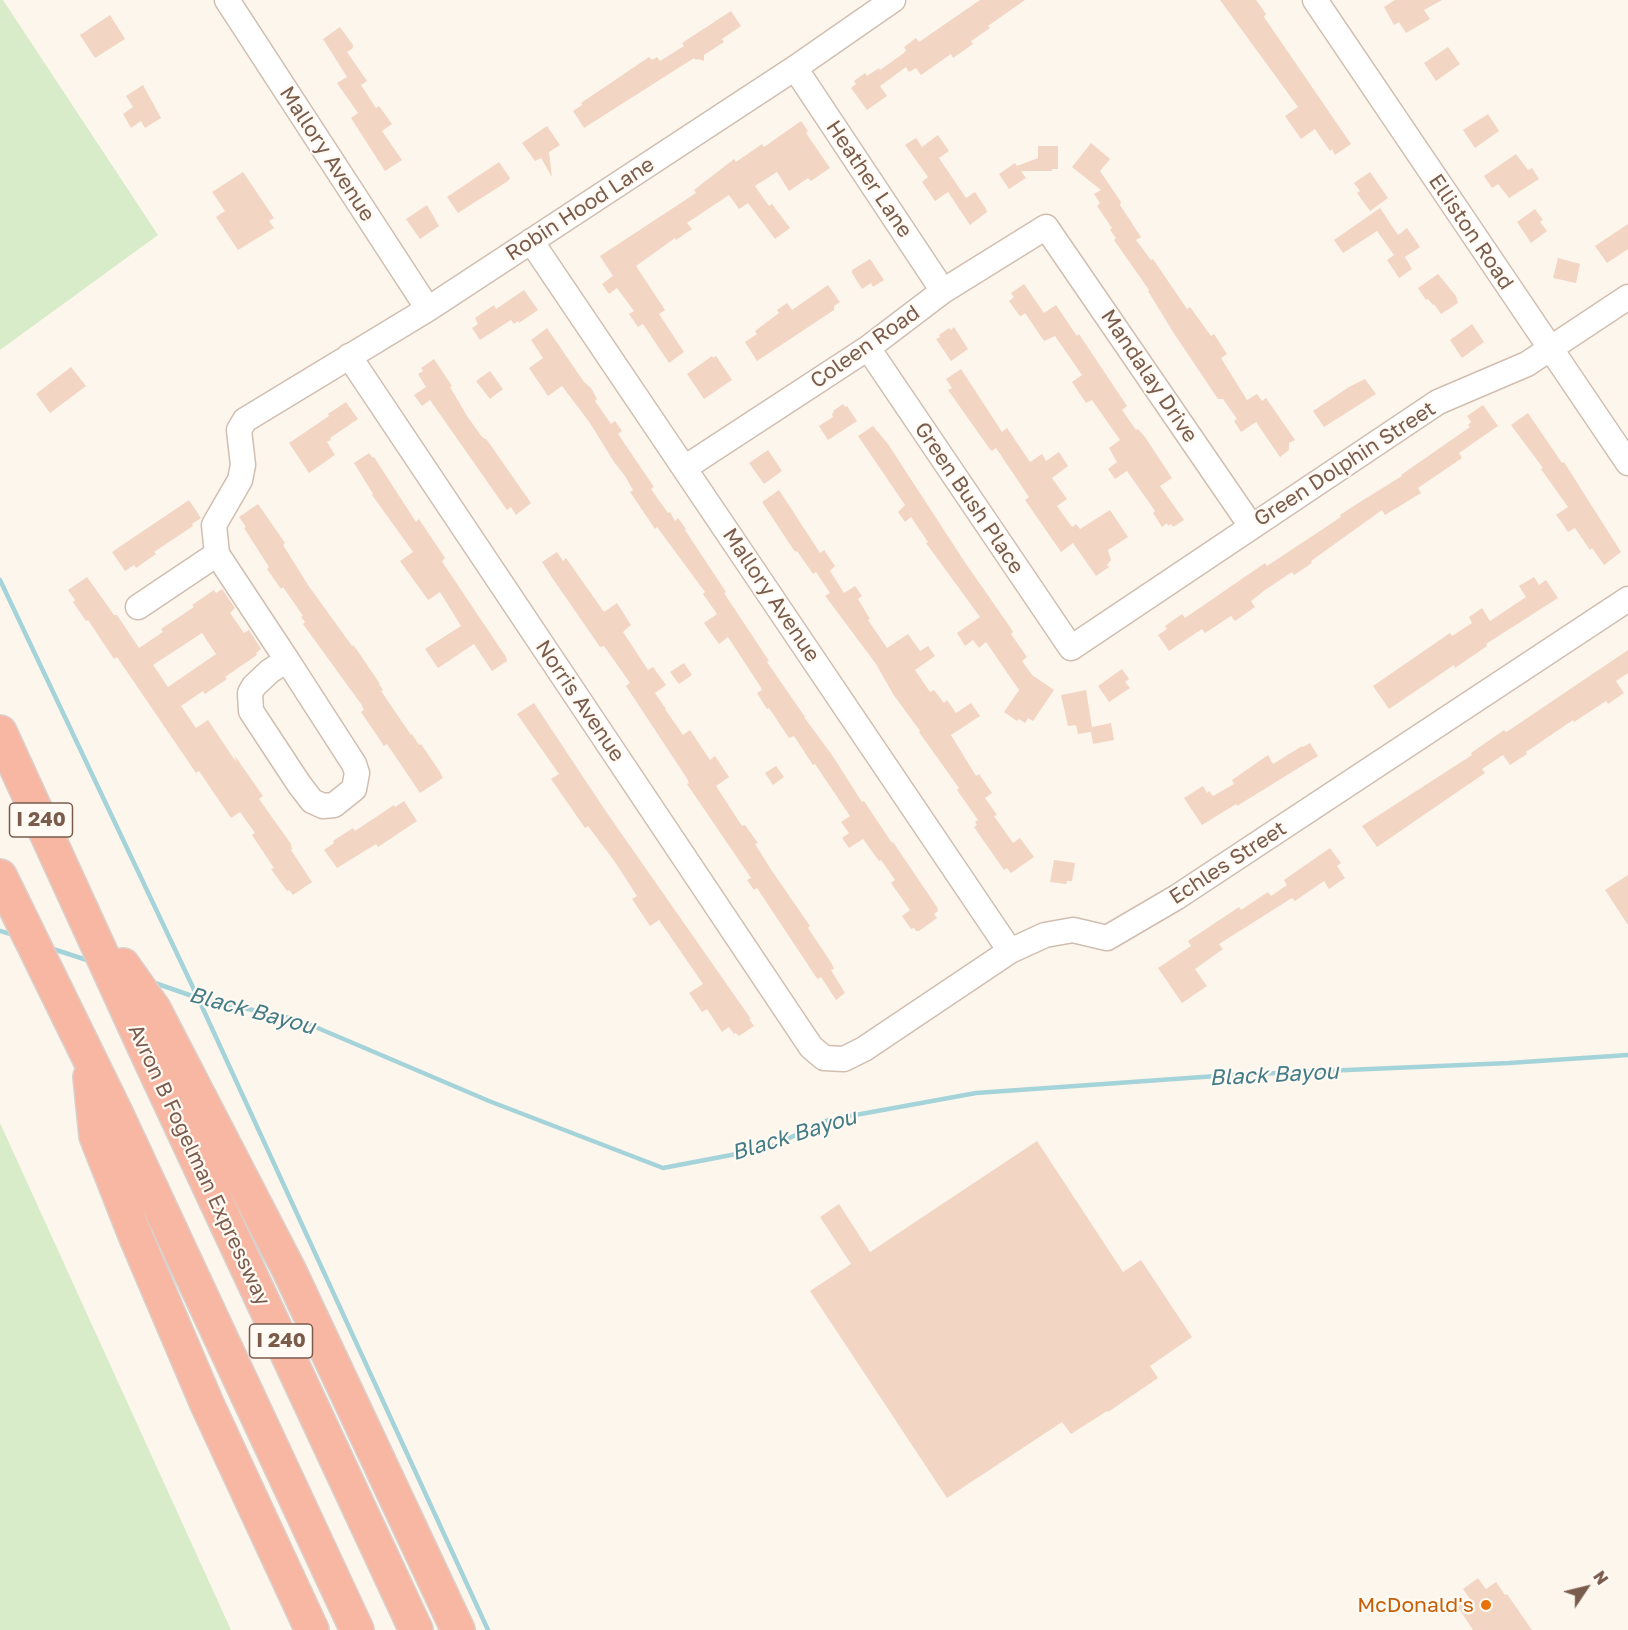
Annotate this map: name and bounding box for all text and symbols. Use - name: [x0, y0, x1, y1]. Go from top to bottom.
- street label: Mallory Avenue: [274, 82, 380, 226]
- street label: Heather Lane: [821, 116, 917, 242]
- street label: Robin Hood Lane: [501, 152, 659, 266]
- street label: Elliston Road: [1423, 170, 1519, 294]
- street label: Coleen Road: [806, 300, 924, 394]
- street label: Mandalay Drive: [1095, 305, 1203, 447]
- street label: Green Dolphin Street: [1250, 396, 1440, 532]
- street label: Green Bush Place: [909, 417, 1029, 579]
- street label: Mallory Avenue: [717, 523, 825, 667]
- street label: Norris Avenue: [530, 635, 630, 767]
- road number: I 240: [9, 803, 72, 837]
- street label: Echles Street: [1165, 816, 1291, 910]
- water label: Black Bayou: [186, 982, 318, 1040]
- street label: Avron B Fogelman Expressway: [123, 1020, 275, 1310]
- water label: Black Bayou: [1209, 1058, 1339, 1092]
- water label: Black Bayou: [728, 1103, 860, 1167]
- road number: I 240: [250, 1324, 312, 1358]
- north arrow: [1556, 1558, 1616, 1618]
- text: N: [1589, 1567, 1612, 1588]
- place label: McDonald's: [1357, 1592, 1474, 1618]
- marker: McDonald's: [1479, 1598, 1493, 1612]

